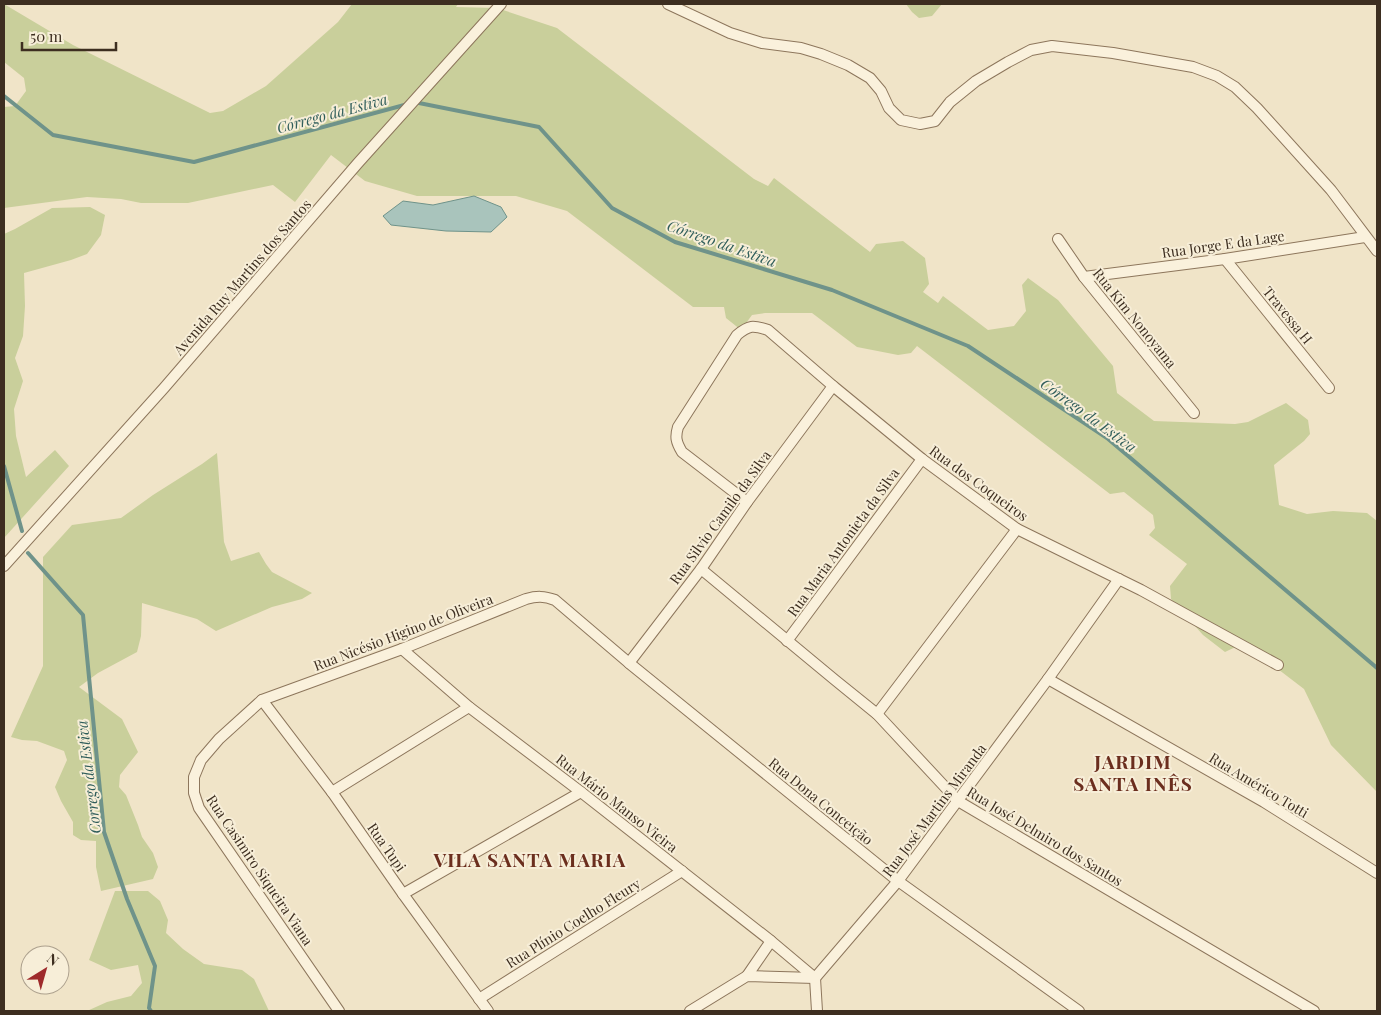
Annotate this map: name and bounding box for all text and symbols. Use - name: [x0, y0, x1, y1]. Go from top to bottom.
- scale bar: [22, 20, 116, 52]
- text: 50 m: [30, 26, 63, 46]
- water label: Córrego da Estiva: [274, 89, 390, 137]
- street label: Avenida Ruy Martins dos Santos: [168, 195, 315, 360]
- water label: Córrego da Estiva: [665, 215, 779, 271]
- street label: Rua Jorge E da Lage: [1161, 226, 1285, 262]
- street label: Rua Kim Nonoyama: [1089, 264, 1181, 372]
- street label: Travessa H: [1259, 282, 1317, 348]
- water label: Córrego da Estiva: [1037, 373, 1141, 457]
- street label: Rua dos Coqueiros: [926, 441, 1032, 525]
- street label: Rua Silvio Camilo da Silva: [665, 446, 775, 588]
- street label: Rua Maria Antonieta da Silva: [783, 464, 903, 620]
- street label: Rua Nicésio Higino de Oliveira: [311, 589, 495, 675]
- water label: Corrego da Estiva: [71, 719, 105, 835]
- street label: Rua José Martins Miranda: [878, 740, 990, 880]
- district label: JARDIM SANTA INÊS: [1073, 748, 1193, 796]
- street label: Rua Américo Totti: [1206, 748, 1312, 822]
- street label: Rua Mário Manso Vieira: [552, 750, 682, 856]
- street label: Rua Dona Conceição: [765, 753, 877, 849]
- street label: Rua José Delmiro dos Santos: [964, 782, 1126, 890]
- street label: Rua Casimiro Siqueira Viana: [202, 791, 318, 949]
- street label: Rua Tupi: [363, 819, 411, 875]
- district label: VILA SANTA MARIA: [433, 846, 626, 872]
- street label: Rua Plínio Coelho Fleury: [502, 874, 644, 972]
- north arrow: [20, 945, 70, 995]
- text: N: [43, 949, 63, 970]

